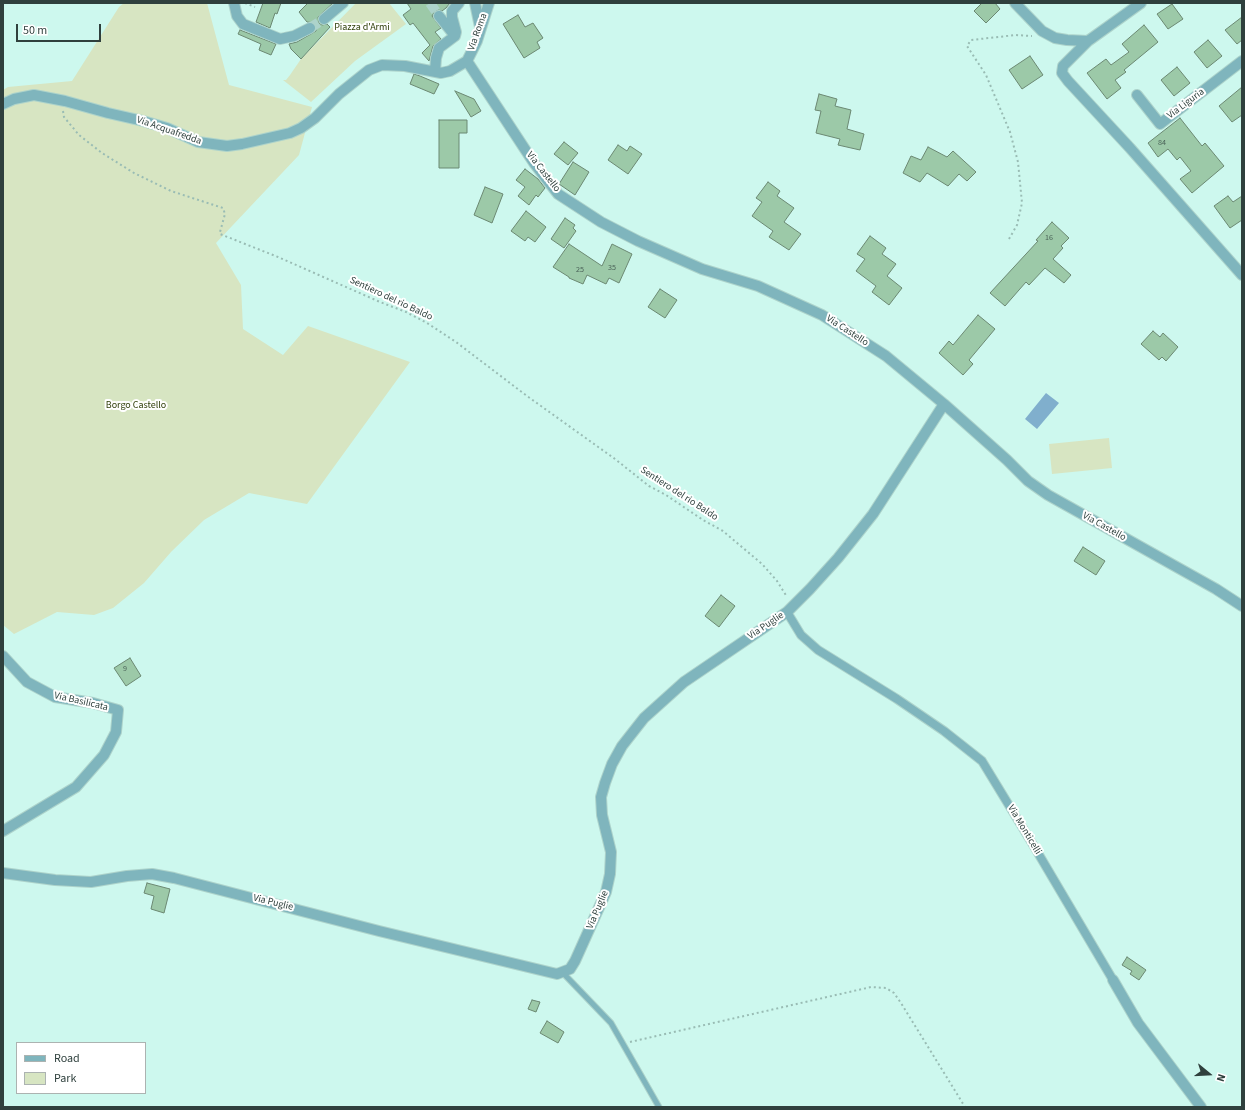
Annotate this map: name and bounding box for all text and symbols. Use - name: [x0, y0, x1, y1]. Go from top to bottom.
- street label: Via Roma: [466, 12, 490, 52]
- scale bar: [18, 16, 103, 42]
- text: 50 m: [23, 22, 47, 39]
- park label: Piazza d'Armi: [334, 22, 390, 34]
- street label: Via Liguria: [1165, 86, 1207, 122]
- street label: Via Acquafredda: [135, 114, 203, 148]
- house number: 84: [1158, 138, 1166, 148]
- street label: Via Castello: [523, 149, 563, 195]
- house number: 16: [1045, 233, 1053, 243]
- house number: 35: [608, 263, 616, 273]
- house number: 25: [576, 265, 584, 275]
- street label: Sentiero del rio Baldo: [348, 274, 434, 324]
- street label: Via Castello: [824, 313, 870, 349]
- park label: Borgo Castello: [106, 400, 166, 412]
- street label: Sentiero del rio Baldo: [638, 464, 720, 524]
- street label: Via Castello: [1080, 510, 1128, 544]
- street label: Via Puglie: [746, 610, 786, 642]
- house number: 9: [123, 664, 127, 674]
- street label: Via Basilicata: [53, 690, 109, 714]
- street label: Via Monticelli: [1005, 803, 1043, 857]
- street label: Via Puglie: [585, 889, 611, 931]
- street label: Via Puglie: [252, 892, 294, 914]
- legend: [16, 1042, 146, 1094]
- text: Road: [54, 1050, 80, 1067]
- north arrow: [1189, 1054, 1229, 1094]
- text: Park: [54, 1070, 76, 1087]
- text: N: [1213, 1072, 1229, 1084]

